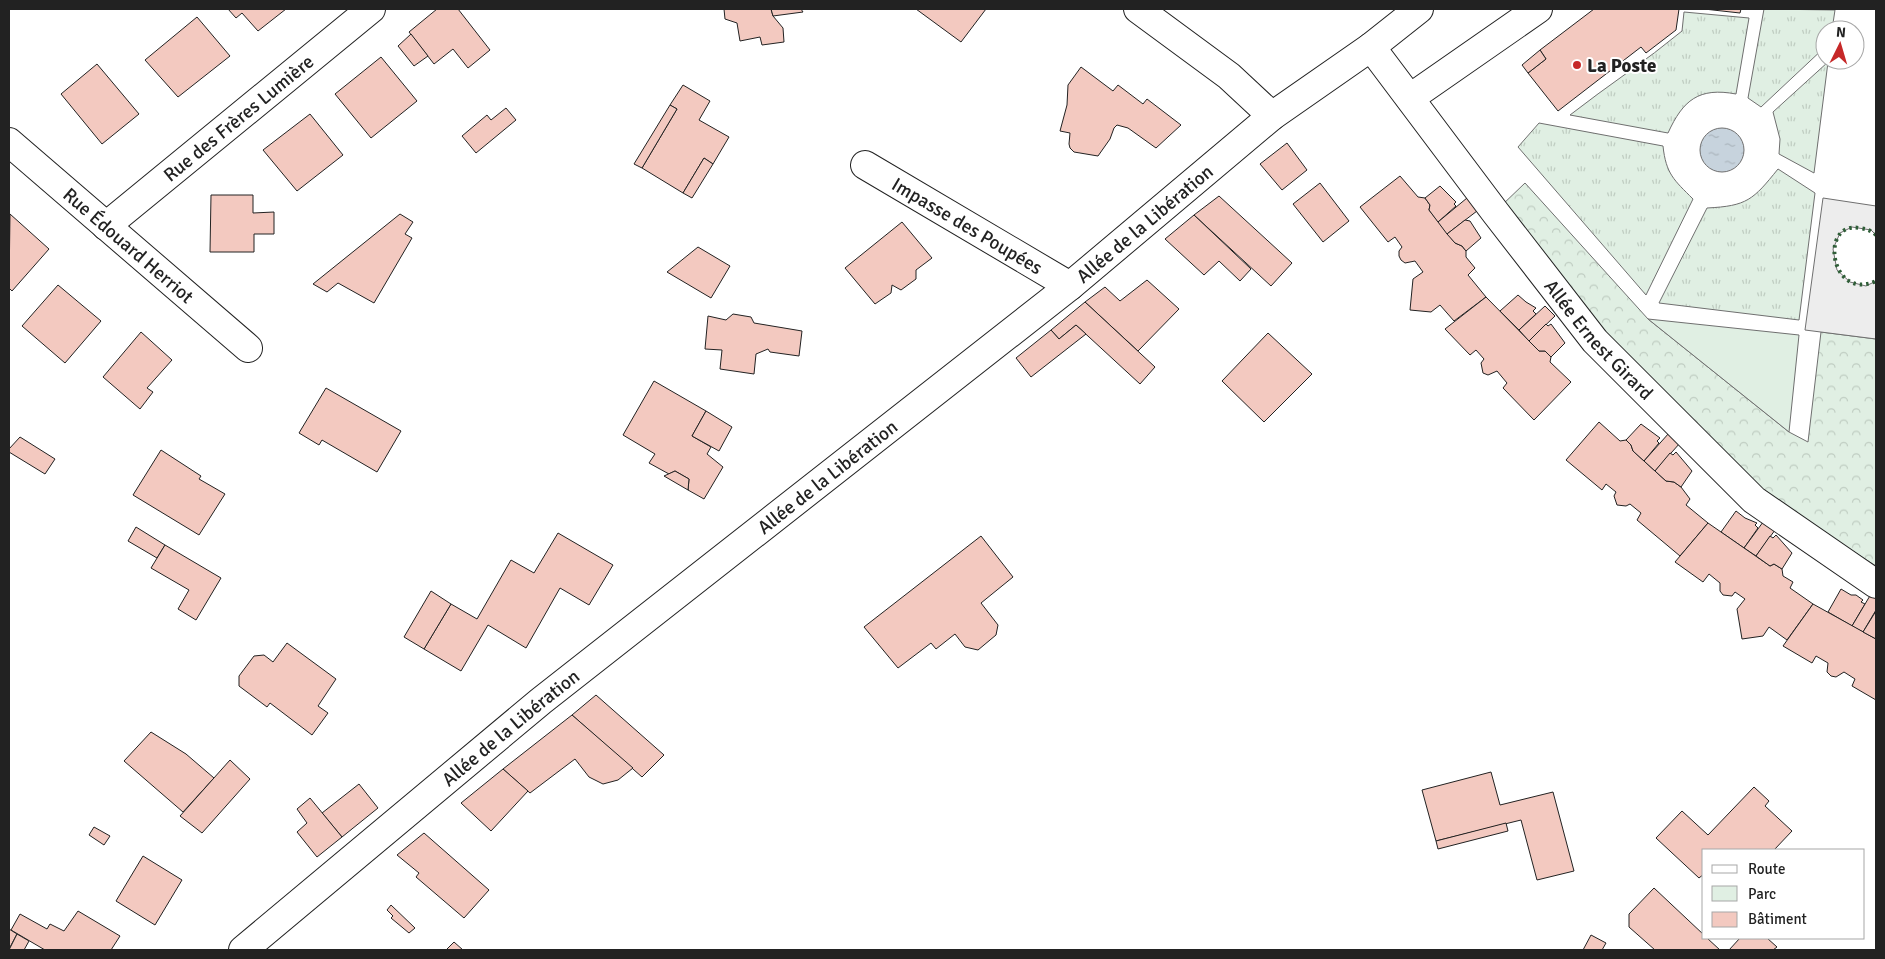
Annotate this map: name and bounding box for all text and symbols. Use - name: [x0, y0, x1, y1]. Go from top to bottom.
- north arrow: [1815, 20, 1865, 70]
- text: N: [1835, 24, 1847, 41]
- street label: Rue des Frères Lumière: [159, 50, 319, 187]
- place label: La Poste: [1587, 54, 1656, 78]
- marker: La Poste: [1571, 59, 1583, 71]
- street label: Allée de la Libération: [1072, 160, 1218, 288]
- street label: Impasse des Poupées: [887, 173, 1047, 280]
- street label: Rue Édouard Herriot: [58, 183, 199, 309]
- street label: Allée Ernest Girard: [1539, 275, 1658, 405]
- street label: Allée de la Libération: [753, 415, 903, 540]
- street label: Allée de la Libération: [437, 664, 585, 792]
- legend: [1702, 849, 1865, 939]
- text: Route: [1748, 860, 1785, 878]
- text: Parc: [1748, 885, 1776, 903]
- text: Bâtiment: [1748, 910, 1807, 928]

